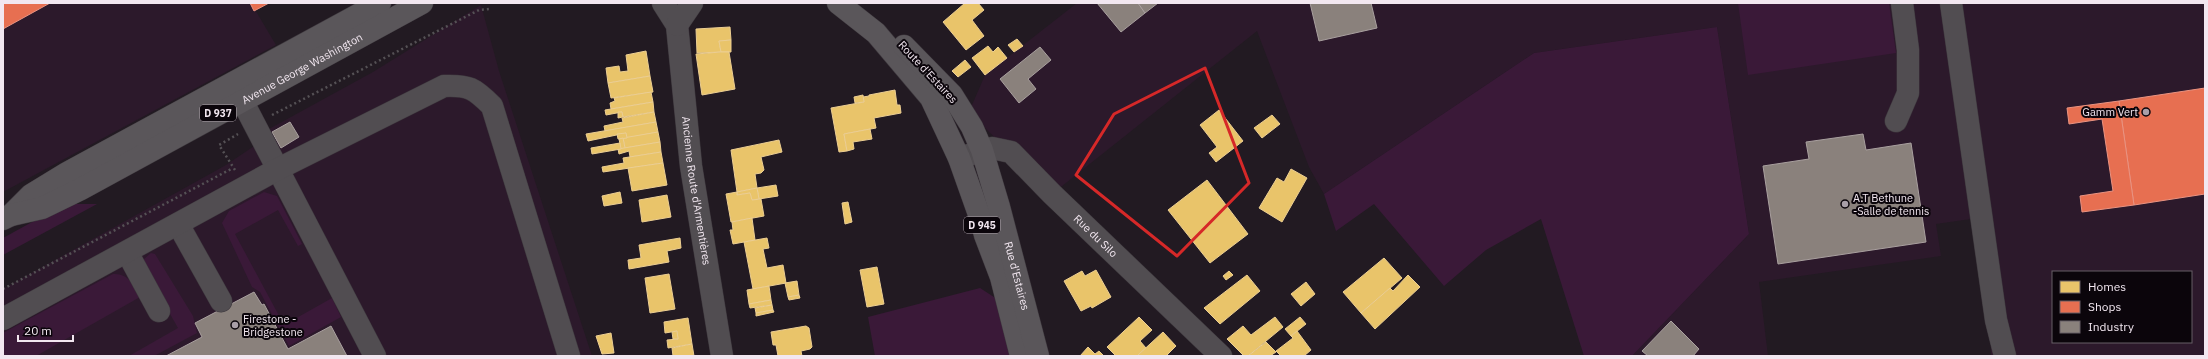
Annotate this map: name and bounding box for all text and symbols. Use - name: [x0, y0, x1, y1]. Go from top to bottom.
- street label: Avenue George Washington: [239, 30, 365, 107]
- street label: Route d'Estaires: [895, 38, 961, 106]
- road number: D 937: [200, 105, 236, 121]
- place label: Gamm Vert: [2082, 105, 2138, 119]
- marker: Gamm Vert: [2141, 107, 2151, 117]
- street label: Ancienne Route d'Armentières: [679, 116, 714, 266]
- place label: A.T Bethune -Salle de tennis: [1853, 191, 1929, 218]
- marker: A.T Bethune -Salle de tennis: [1840, 199, 1850, 209]
- street label: Rue du Silo: [1071, 212, 1120, 260]
- road number: D 945: [964, 217, 1000, 233]
- street label: Rue d'Estaires: [1001, 240, 1033, 312]
- legend: [2052, 271, 2192, 343]
- text: Homes: [2088, 279, 2126, 294]
- text: Shops: [2088, 299, 2121, 314]
- place label: Firestone - Bridgestone: [243, 312, 303, 339]
- scale bar: [18, 317, 73, 343]
- text: Industry: [2088, 319, 2134, 334]
- marker: Firestone - Bridgestone: [230, 320, 240, 330]
- text: 20 m: [24, 323, 52, 338]

